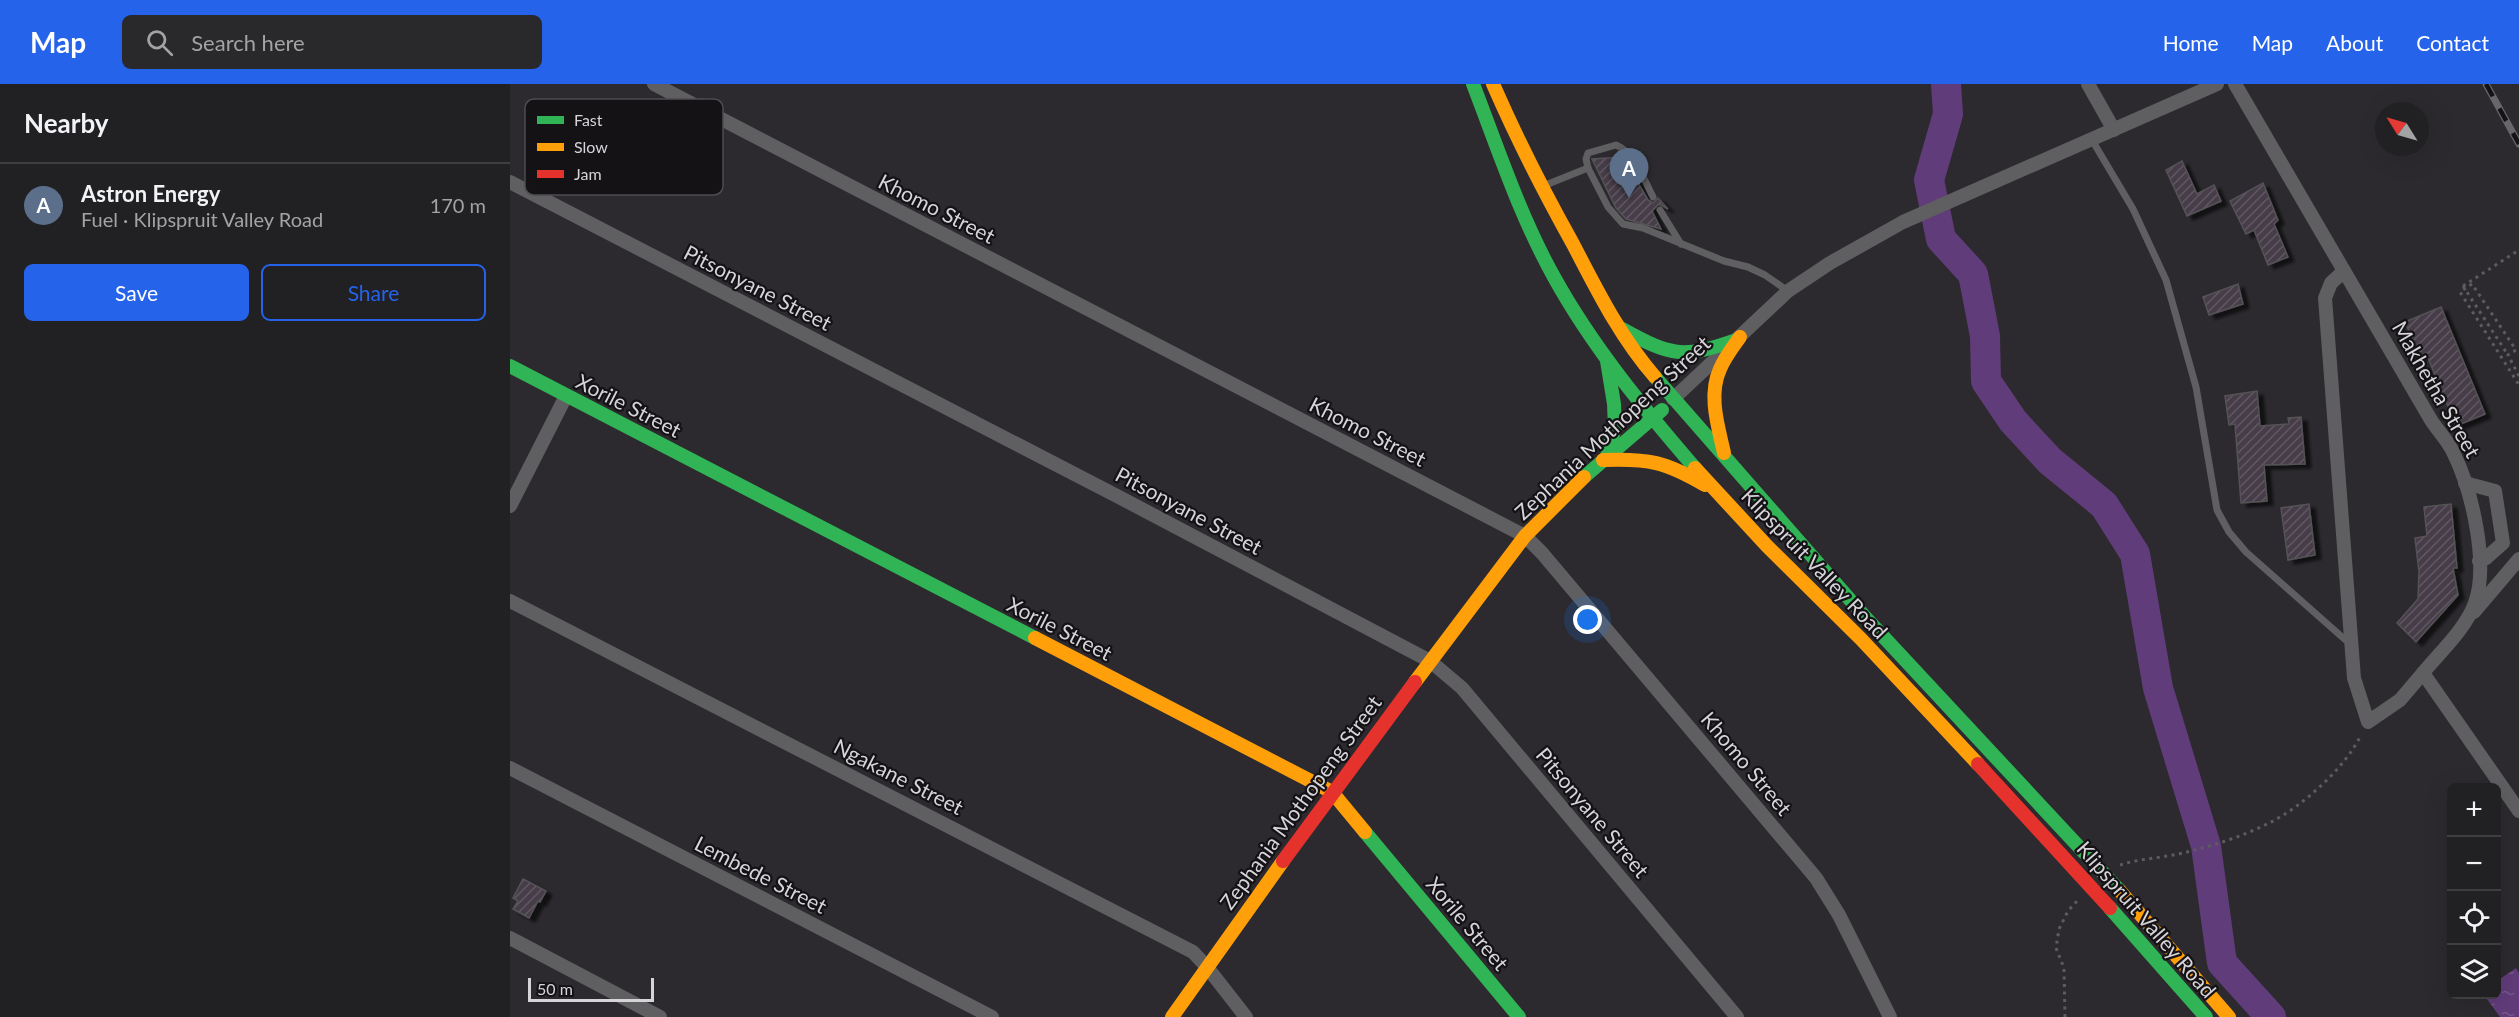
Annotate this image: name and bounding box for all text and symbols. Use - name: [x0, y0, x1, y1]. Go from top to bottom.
- search box: [122, 15, 542, 69]
- text: Map: [30, 25, 86, 59]
- icon: search: [143, 26, 176, 59]
- text: Search here: [191, 29, 305, 56]
- text: Home: [2163, 30, 2219, 55]
- text: Map: [2252, 30, 2293, 55]
- text: About: [2326, 30, 2383, 55]
- text: Contact: [2416, 30, 2489, 55]
- legend: [525, 99, 723, 195]
- north arrow: [2375, 102, 2429, 156]
- text: Nearby: [24, 107, 109, 139]
- text: Fast: [574, 110, 603, 129]
- text: Slow: [574, 137, 608, 156]
- pin: A: [1610, 148, 1648, 198]
- text: Jam: [574, 164, 602, 183]
- street label: Khomo Street: [875, 168, 1000, 248]
- text: Astron Energy: [81, 180, 220, 207]
- text: A: [37, 193, 50, 217]
- text: 170 m: [430, 193, 486, 217]
- text: Fuel · Klipspruit Valley Road: [81, 207, 323, 231]
- street label: Pitsonyane Street: [680, 239, 836, 335]
- button: Save: [24, 264, 249, 321]
- button: Share: [261, 264, 486, 321]
- street label: Makhetha Street: [2388, 316, 2486, 462]
- street label: Zephania Mothopeng Street: [1509, 330, 1715, 524]
- street label: Xorile Street: [572, 368, 686, 442]
- street label: Khomo Street: [1306, 391, 1431, 471]
- street label: Pitsonyane Street: [1112, 461, 1267, 559]
- street label: Klipspruit Valley Road: [1737, 483, 1893, 643]
- street label: Xorile Street: [1003, 591, 1117, 665]
- your location: [1573, 605, 1602, 634]
- street label: Zephania Mothopeng Street: [1214, 690, 1386, 914]
- street label: Khomo Street: [1696, 706, 1798, 820]
- street label: Ngakane Street: [830, 733, 968, 819]
- street label: Pitsonyane Street: [1531, 742, 1655, 882]
- map controls: [2447, 783, 2501, 999]
- button: +: [2447, 783, 2501, 837]
- street label: Lembede Street: [691, 830, 832, 918]
- street label: Klipspruit Valley Road: [2072, 836, 2222, 1002]
- button: −: [2447, 837, 2501, 891]
- street label: Xorile Street: [1422, 871, 1515, 975]
- button: locate: [2447, 891, 2501, 945]
- button: layers: [2447, 945, 2501, 999]
- scale bar: [528, 975, 654, 1002]
- text: 50 m: [537, 979, 573, 998]

